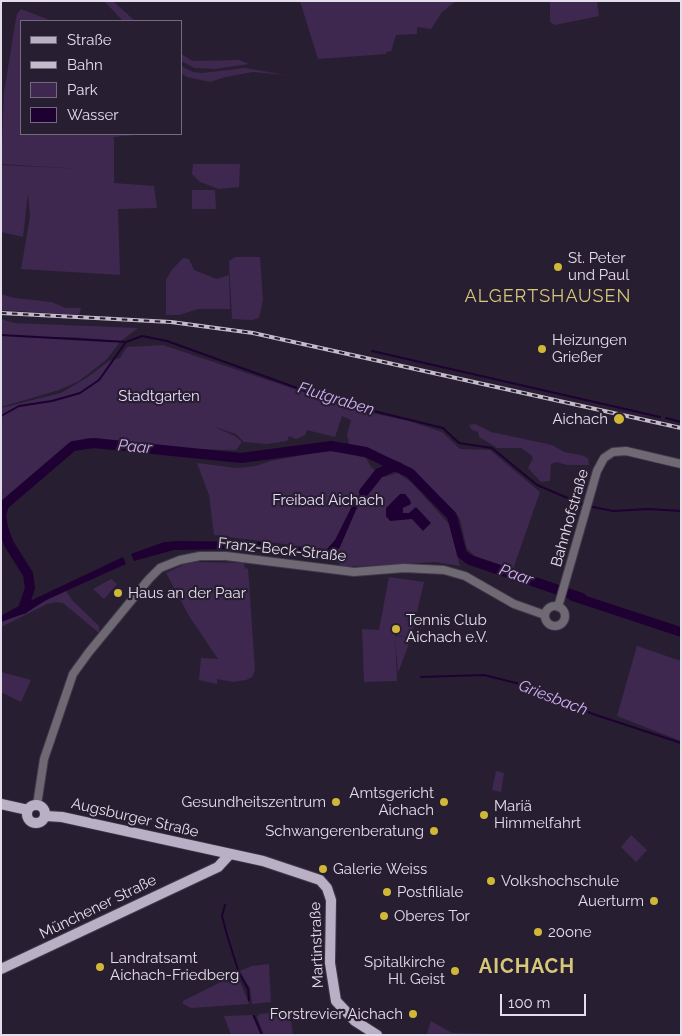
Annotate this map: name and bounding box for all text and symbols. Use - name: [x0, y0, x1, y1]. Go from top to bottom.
- legend: [20, 20, 182, 135]
- text: Straße: [67, 31, 111, 49]
- text: Bahn: [67, 56, 103, 74]
- text: Park: [67, 81, 98, 99]
- text: Wasser: [67, 106, 119, 124]
- place label: St. Peter und Paul: [568, 249, 629, 284]
- marker: St. Peter und Paul: [552, 261, 564, 273]
- district label: ALGERTSHAUSEN: [463, 286, 633, 308]
- place label: Heizungen Grießer: [552, 331, 627, 366]
- marker: Heizungen Grießer: [536, 343, 548, 355]
- water label: Flutgraben: [296, 378, 376, 420]
- park label: Stadtgarten: [118, 387, 200, 405]
- place label: Aichach: [552, 410, 608, 428]
- marker: Aichach: [612, 412, 626, 426]
- water label: Paar: [117, 436, 153, 458]
- street label: Bahnhofstraße: [547, 467, 593, 569]
- park label: Freibad Aichach: [272, 491, 384, 509]
- street label: Franz-Beck-Straße: [217, 534, 347, 566]
- water label: Paar: [497, 560, 535, 590]
- place label: Haus an der Paar: [128, 584, 246, 602]
- marker: Haus an der Paar: [112, 587, 124, 599]
- place label: Tennis Club Aichach e.V.: [406, 611, 488, 646]
- marker: Tennis Club Aichach e.V.: [390, 623, 402, 635]
- water label: Griesbach: [516, 676, 590, 720]
- place label: Amtsgericht Aichach: [349, 784, 434, 819]
- place label: Gesundheitszentrum: [181, 793, 326, 811]
- street label: Augsburger Straße: [70, 795, 200, 841]
- marker: Gesundheitszentrum: [330, 796, 342, 808]
- marker: Amtsgericht Aichach: [438, 796, 450, 808]
- place label: Mariä Himmelfahrt: [494, 797, 581, 832]
- marker: Mariä Himmelfahrt: [478, 809, 490, 821]
- place label: Schwangerenberatung: [265, 822, 424, 840]
- marker: Schwangerenberatung: [428, 825, 440, 837]
- place label: Galerie Weiss: [333, 860, 427, 878]
- marker: Galerie Weiss: [317, 863, 329, 875]
- street label: Münchener Straße: [37, 871, 159, 943]
- place label: Volkshochschule: [501, 872, 619, 890]
- marker: Volkshochschule: [485, 875, 497, 887]
- place label: Postfiliale: [397, 883, 463, 901]
- marker: Postfiliale: [381, 886, 393, 898]
- place label: Auerturm: [578, 892, 644, 910]
- marker: Auerturm: [648, 895, 660, 907]
- street label: Martinstraße: [306, 902, 328, 988]
- place label: Oberes Tor: [394, 907, 470, 925]
- marker: Oberes Tor: [378, 910, 390, 922]
- place label: 20one: [548, 923, 591, 941]
- marker: 20one: [532, 926, 544, 938]
- place label: Landratsamt Aichach-Friedberg: [110, 949, 239, 984]
- place label: Spitalkirche Hl. Geist: [364, 953, 445, 988]
- district label: AICHACH: [478, 955, 576, 979]
- marker: Landratsamt Aichach-Friedberg: [94, 961, 106, 973]
- marker: Spitalkirche Hl. Geist: [449, 965, 461, 977]
- scale bar: [502, 984, 588, 1016]
- text: 100 m: [508, 994, 550, 1012]
- place label: Forstrevier Aichach: [270, 1005, 403, 1023]
- marker: Forstrevier Aichach: [407, 1008, 419, 1020]

